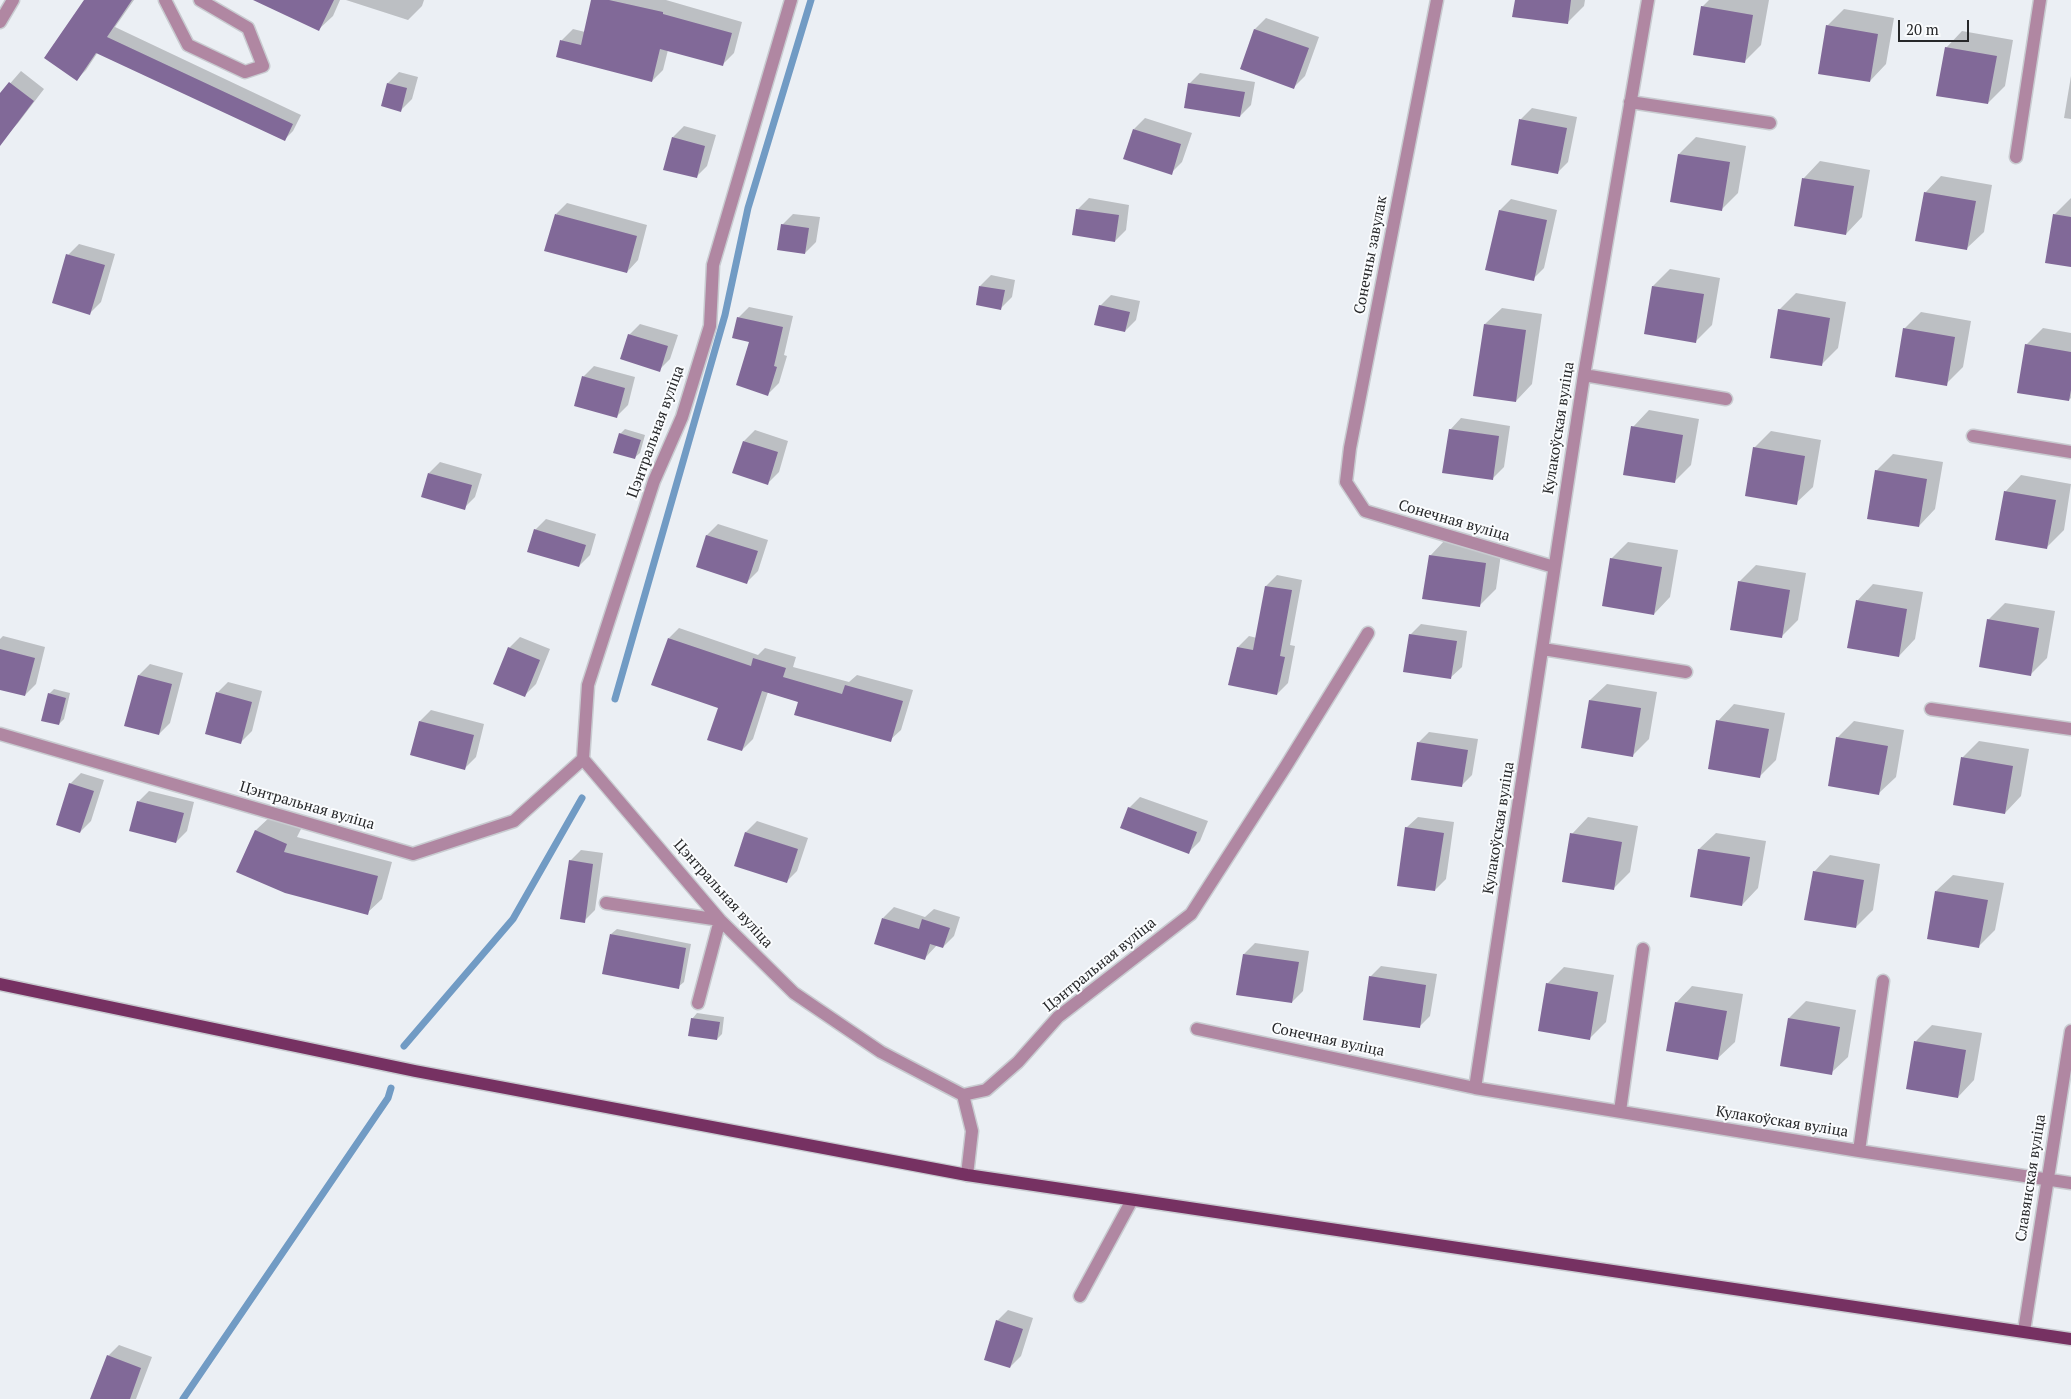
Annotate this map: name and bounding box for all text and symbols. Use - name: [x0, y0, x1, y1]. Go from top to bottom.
- scale bar: [1901, 10, 1972, 42]
- text: 20 m: [1906, 19, 1939, 39]
- street label: Сонечны завулак: [1351, 194, 1391, 316]
- street label: Кулакоўская вуліца: [1540, 360, 1578, 496]
- street label: Цэнтральная вуліца: [624, 363, 688, 501]
- street label: Сонечная вуліца: [1396, 496, 1512, 546]
- street label: Кулакоўская вуліца: [1480, 760, 1518, 896]
- street label: Цэнтральная вуліца: [237, 778, 377, 834]
- street label: Цэнтральная вуліца: [670, 836, 776, 952]
- street label: Цэнтральная вуліца: [1040, 914, 1160, 1016]
- street label: Сонечная вуліца: [1270, 1019, 1386, 1061]
- street label: Кулакоўская вуліца: [1714, 1103, 1850, 1141]
- street label: Славянская вуліца: [2012, 1113, 2050, 1243]

